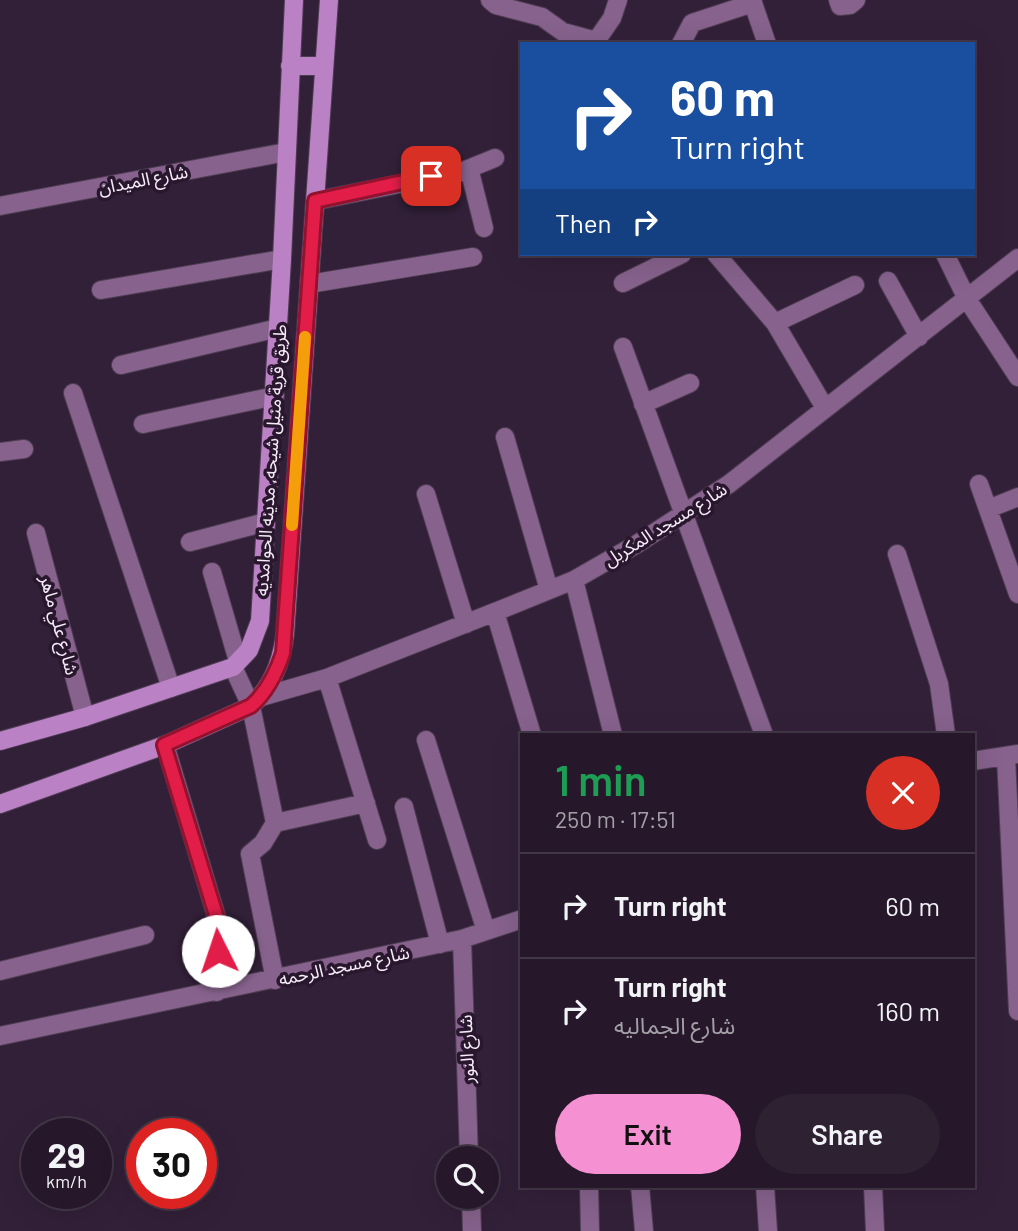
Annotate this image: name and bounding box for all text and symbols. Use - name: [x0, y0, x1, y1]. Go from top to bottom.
- text: 60 m: [670, 67, 775, 126]
- icon: right: [555, 70, 646, 161]
- text: Turn right: [670, 127, 805, 165]
- pin: [401, 146, 461, 206]
- icon: arrive: [412, 157, 450, 195]
- street label: شارع الميدان: [96, 160, 191, 202]
- icon: right: [626, 203, 664, 241]
- text: Then: [555, 207, 612, 238]
- street label: طريق قرية منيل شيحه, مدينه الحوامديه: [250, 323, 291, 597]
- street label: شارع مسجد المكربل: [599, 477, 733, 574]
- street label: شارع علي ماهر: [32, 572, 84, 678]
- text: 1 min: [555, 754, 647, 804]
- button: close: [866, 756, 940, 830]
- text: 250 m · 17:51: [555, 805, 676, 833]
- icon: right: [555, 887, 593, 925]
- text: Turn right: [614, 890, 727, 921]
- text: 60 m: [885, 890, 940, 921]
- position arrow: [181, 914, 255, 988]
- street label: شارع مسجد الرحمه: [277, 940, 412, 994]
- text: Turn right: [614, 971, 727, 1002]
- icon: right: [555, 992, 593, 1030]
- text: 160 m: [876, 995, 940, 1026]
- text: شارع الجماليه: [614, 1011, 735, 1039]
- street label: شارع النور: [454, 1014, 482, 1085]
- button: Exit: [555, 1094, 741, 1174]
- button: Share: [755, 1094, 940, 1174]
- speed limit sign: 30: [126, 1118, 217, 1209]
- text: 29: [47, 1133, 86, 1175]
- map controls: [436, 1146, 499, 1209]
- button: search: [436, 1146, 499, 1209]
- text: km/h: [46, 1170, 87, 1192]

